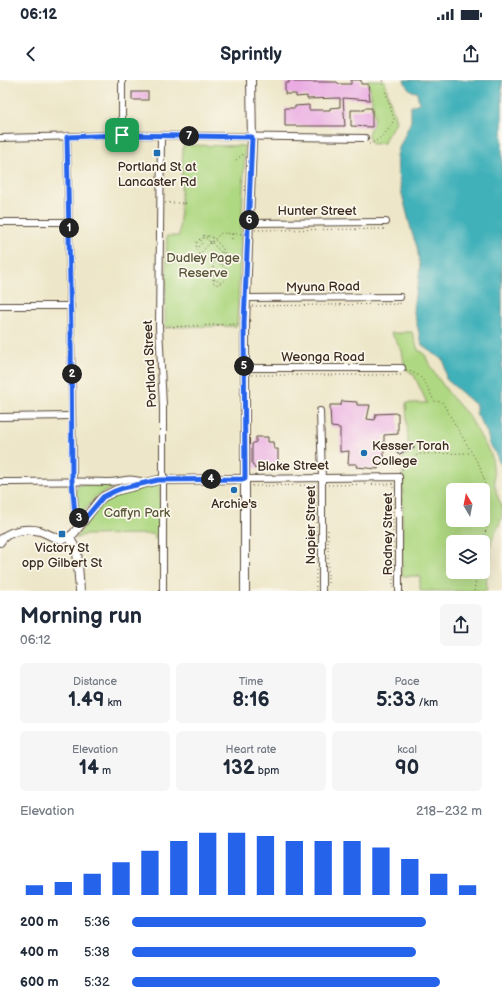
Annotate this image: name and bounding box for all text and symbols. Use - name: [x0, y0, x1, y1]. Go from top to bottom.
- text: 06:12: [20, 5, 57, 24]
- icon: back: [20, 43, 42, 65]
- icon: share: [460, 43, 482, 65]
- text: Sprintly: [220, 44, 282, 65]
- pin: [105, 118, 139, 152]
- icon: arrive: [111, 124, 133, 146]
- pin: 7: [179, 126, 199, 146]
- text: 7: [186, 129, 192, 142]
- marker: Portland St at Lancaster Rd: [152, 148, 162, 158]
- place label: Portland St at Lancaster Rd: [118, 159, 196, 190]
- street label: Hunter Street: [277, 203, 357, 219]
- pin: 6: [239, 210, 259, 230]
- text: 6: [246, 213, 252, 226]
- pin: 1: [59, 218, 79, 238]
- text: 1: [67, 221, 71, 234]
- park label: Dudley Page Reserve: [166, 250, 240, 281]
- street label: Myuna Road: [286, 278, 360, 296]
- street label: Portland Street: [140, 320, 160, 408]
- street label: Weonga Road: [281, 349, 365, 365]
- pin: 5: [234, 356, 254, 376]
- text: 5: [241, 359, 247, 372]
- pin: 2: [62, 364, 82, 384]
- text: 2: [69, 367, 75, 380]
- place label: Kesser Torah College: [372, 438, 449, 469]
- marker: Kesser Torah College: [359, 448, 369, 458]
- street label: Blake Street: [257, 457, 329, 475]
- pin: 4: [201, 469, 221, 489]
- text: 4: [208, 472, 214, 485]
- north arrow: [446, 483, 490, 527]
- map controls: [446, 483, 490, 579]
- marker: Archie's: [229, 485, 239, 495]
- street label: Napier Street: [303, 485, 319, 565]
- street label: Rodney Street: [380, 493, 396, 575]
- place label: Archie's: [211, 496, 257, 512]
- park label: Caffyn Park: [104, 505, 171, 521]
- pin: 3: [69, 508, 89, 528]
- text: 3: [76, 511, 82, 524]
- marker: Victory St opp Gilbert St: [57, 529, 67, 539]
- button: layers: [446, 535, 490, 579]
- place label: Victory St opp Gilbert St: [22, 540, 102, 571]
- text: Morning run: [20, 603, 142, 630]
- button: share: [440, 604, 482, 646]
- text: 06:12: [20, 632, 51, 648]
- text: Distance: [73, 675, 117, 688]
- text: Time: [239, 675, 263, 688]
- text: Pace: [394, 675, 420, 688]
- text: 1.49: [68, 688, 104, 712]
- text: 8:16: [232, 688, 270, 712]
- text: 5:33: [376, 688, 416, 712]
- text: km: [104, 696, 122, 709]
- text: /km: [416, 696, 438, 709]
- text: Elevation: [72, 743, 118, 756]
- text: Heart rate: [226, 743, 276, 756]
- text: kcal: [397, 743, 417, 756]
- text: 14: [79, 756, 99, 780]
- text: 132: [223, 756, 255, 780]
- text: 90: [395, 756, 419, 780]
- text: m: [99, 764, 111, 777]
- text: bpm: [255, 764, 279, 777]
- text: Elevation: [20, 803, 74, 819]
- text: 218–232 m: [416, 803, 482, 819]
- text: 200 m: [20, 914, 58, 930]
- text: 5:36: [84, 914, 110, 930]
- text: 400 m: [20, 944, 58, 960]
- text: 5:38: [84, 944, 110, 960]
- text: 600 m: [20, 974, 59, 990]
- text: 5:32: [84, 974, 110, 990]

